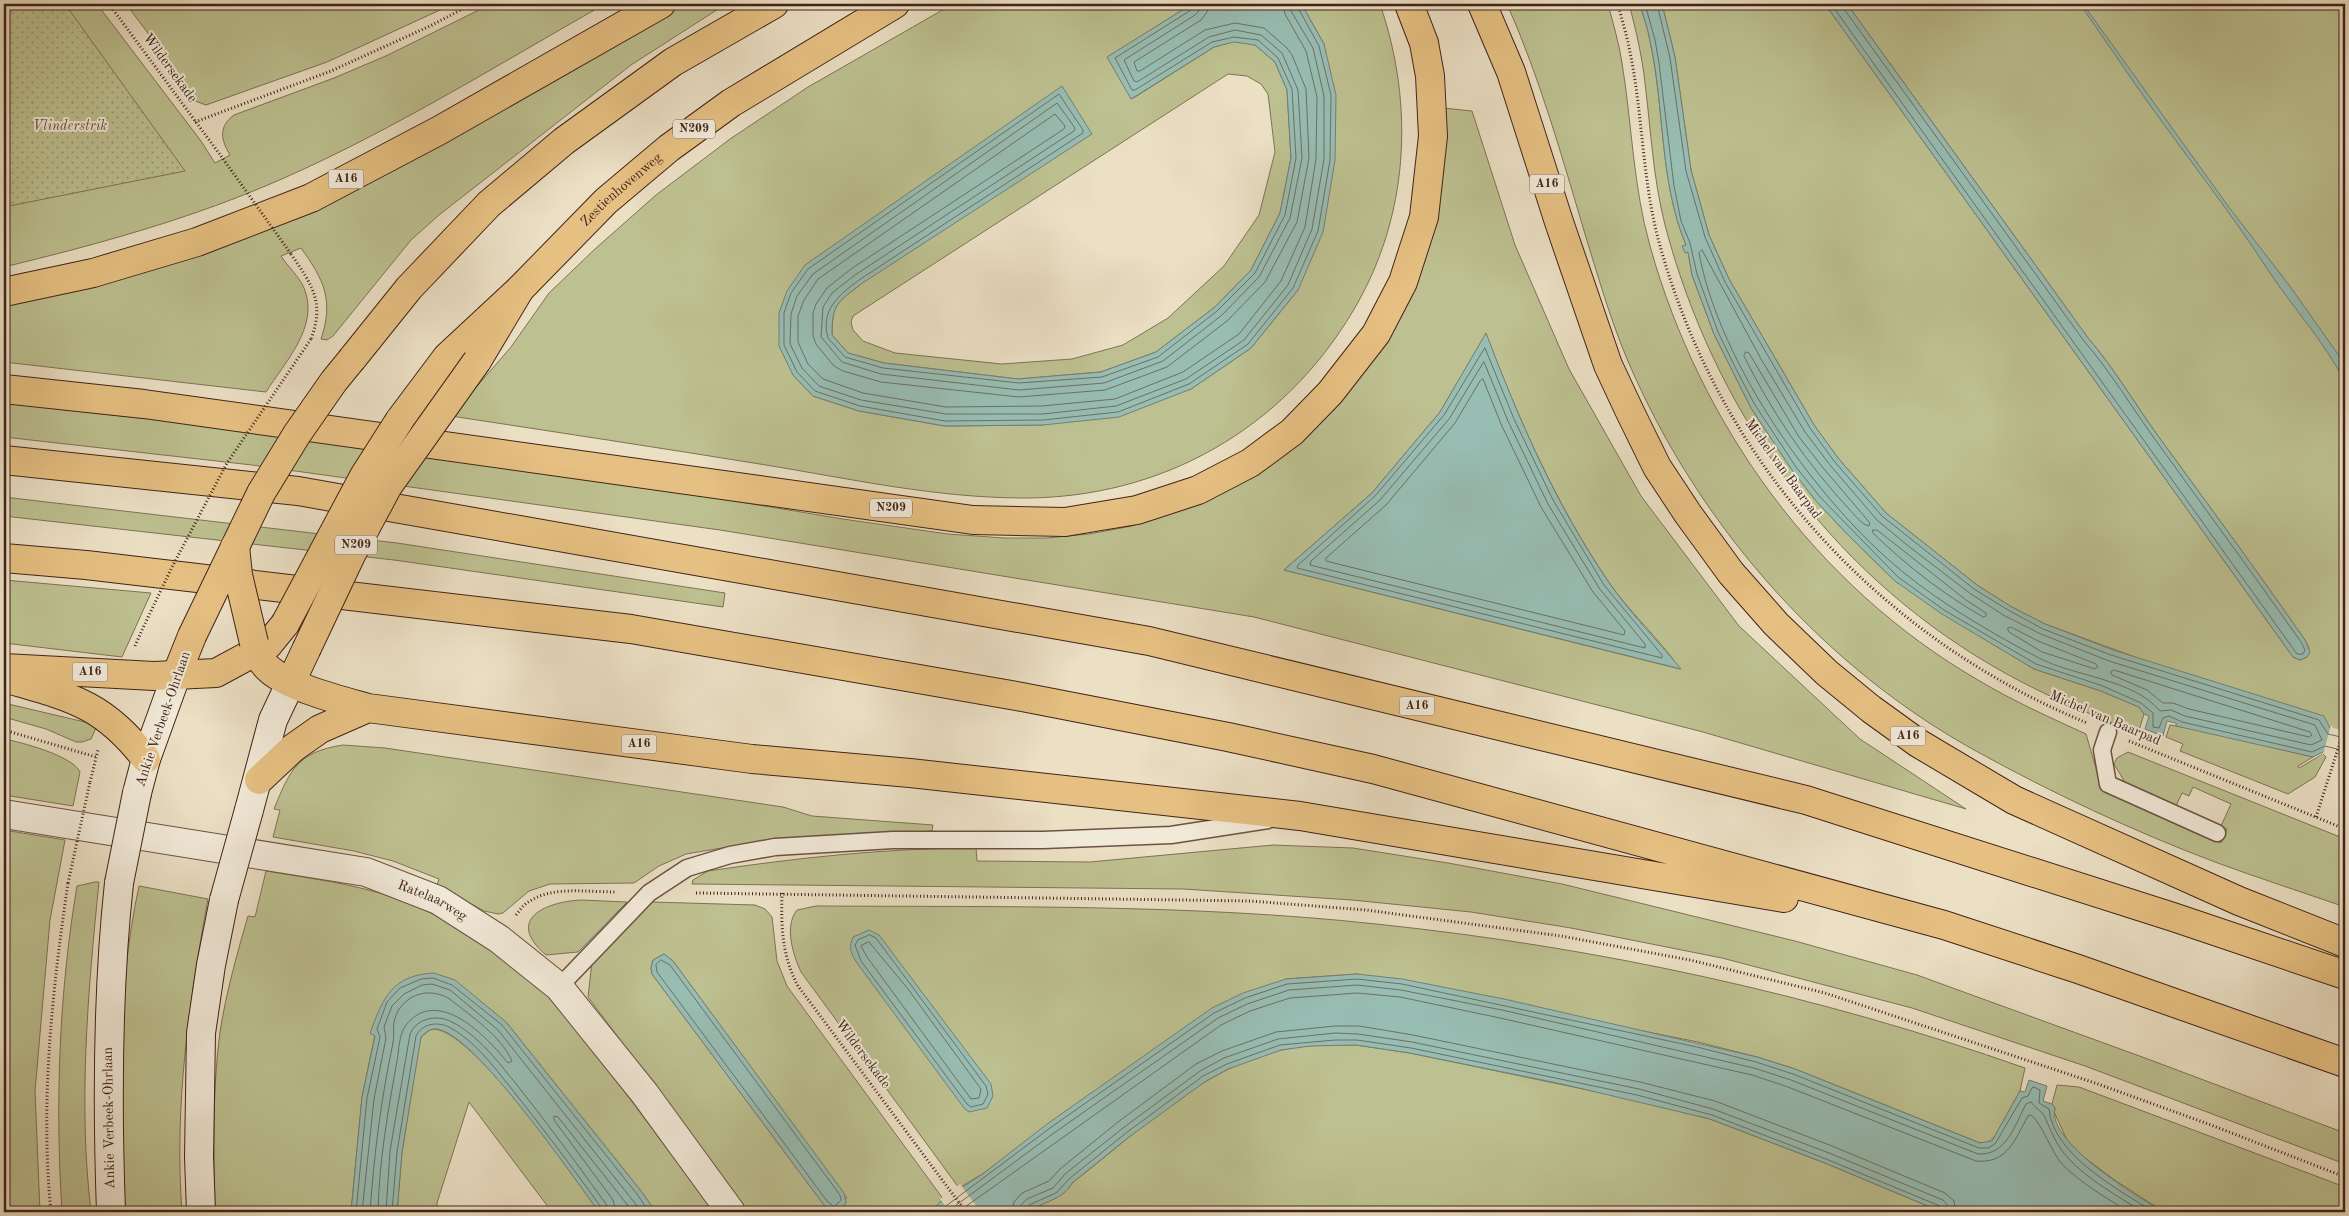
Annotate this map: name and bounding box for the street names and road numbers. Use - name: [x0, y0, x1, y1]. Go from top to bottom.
- street label: Wildersekade: [140, 31, 200, 105]
- road number: N209: [673, 120, 715, 138]
- street label: Zestienhovenweg: [578, 150, 665, 229]
- road number: A16: [328, 170, 364, 188]
- road number: A16: [1530, 174, 1564, 193]
- street label: Michel van Baarpad: [1742, 417, 1824, 521]
- road number: N209: [870, 498, 912, 518]
- road number: N209: [335, 536, 377, 554]
- street label: Ankie Verbeek-Ohrlaan: [133, 649, 193, 788]
- road number: A16: [72, 662, 108, 682]
- street label: Michel van Baarpad: [2047, 688, 2163, 748]
- road number: A16: [1400, 696, 1434, 716]
- road number: A16: [1890, 726, 1926, 746]
- road number: A16: [622, 734, 656, 754]
- street label: Ratelaarweg: [396, 878, 470, 924]
- street label: Wildersekade: [833, 1017, 893, 1091]
- street label: Ankie Verbeek-Ohrlaan: [101, 1046, 117, 1189]

